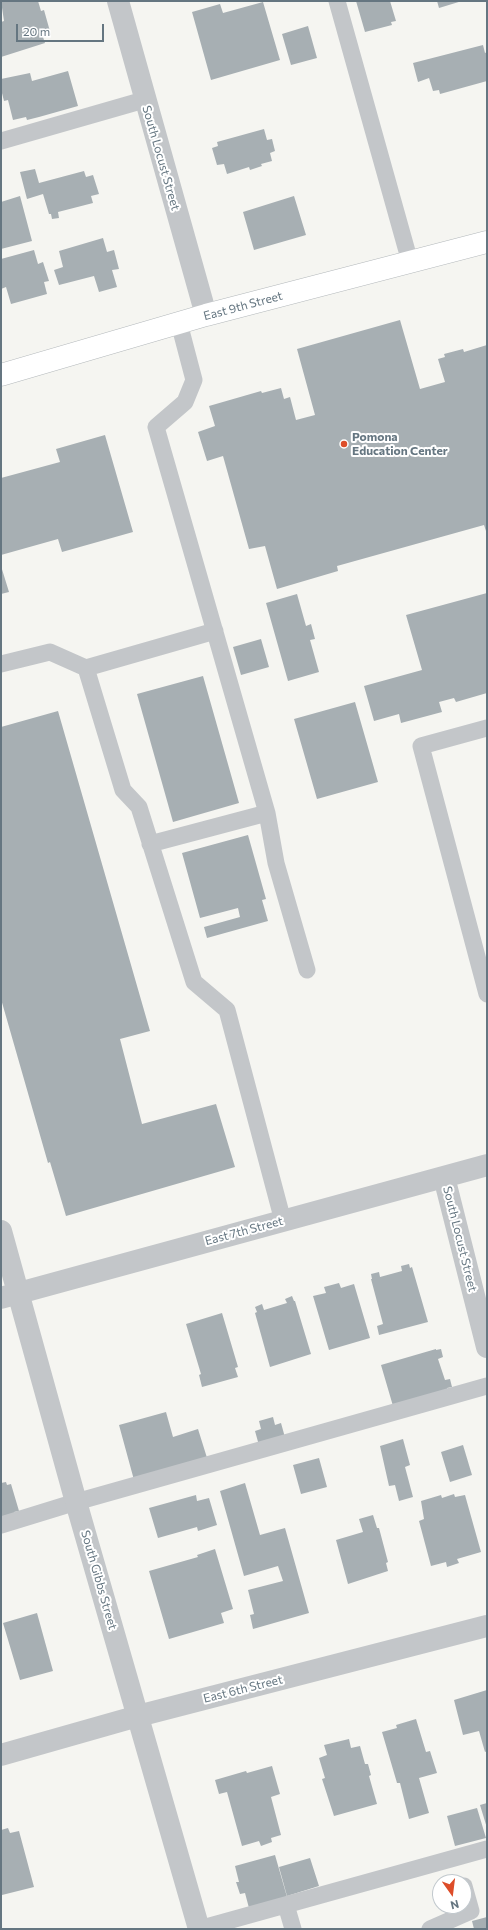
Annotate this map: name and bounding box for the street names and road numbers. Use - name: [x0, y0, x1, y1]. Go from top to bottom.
- street label: South Locust Street: [139, 104, 183, 212]
- street label: East 9th Street: [202, 289, 284, 323]
- street label: South Locust Street: [440, 1185, 480, 1293]
- street label: East 7th Street: [203, 1214, 285, 1248]
- street label: South Gibbs Street: [78, 1529, 120, 1631]
- street label: East 6th Street: [202, 1672, 284, 1706]

